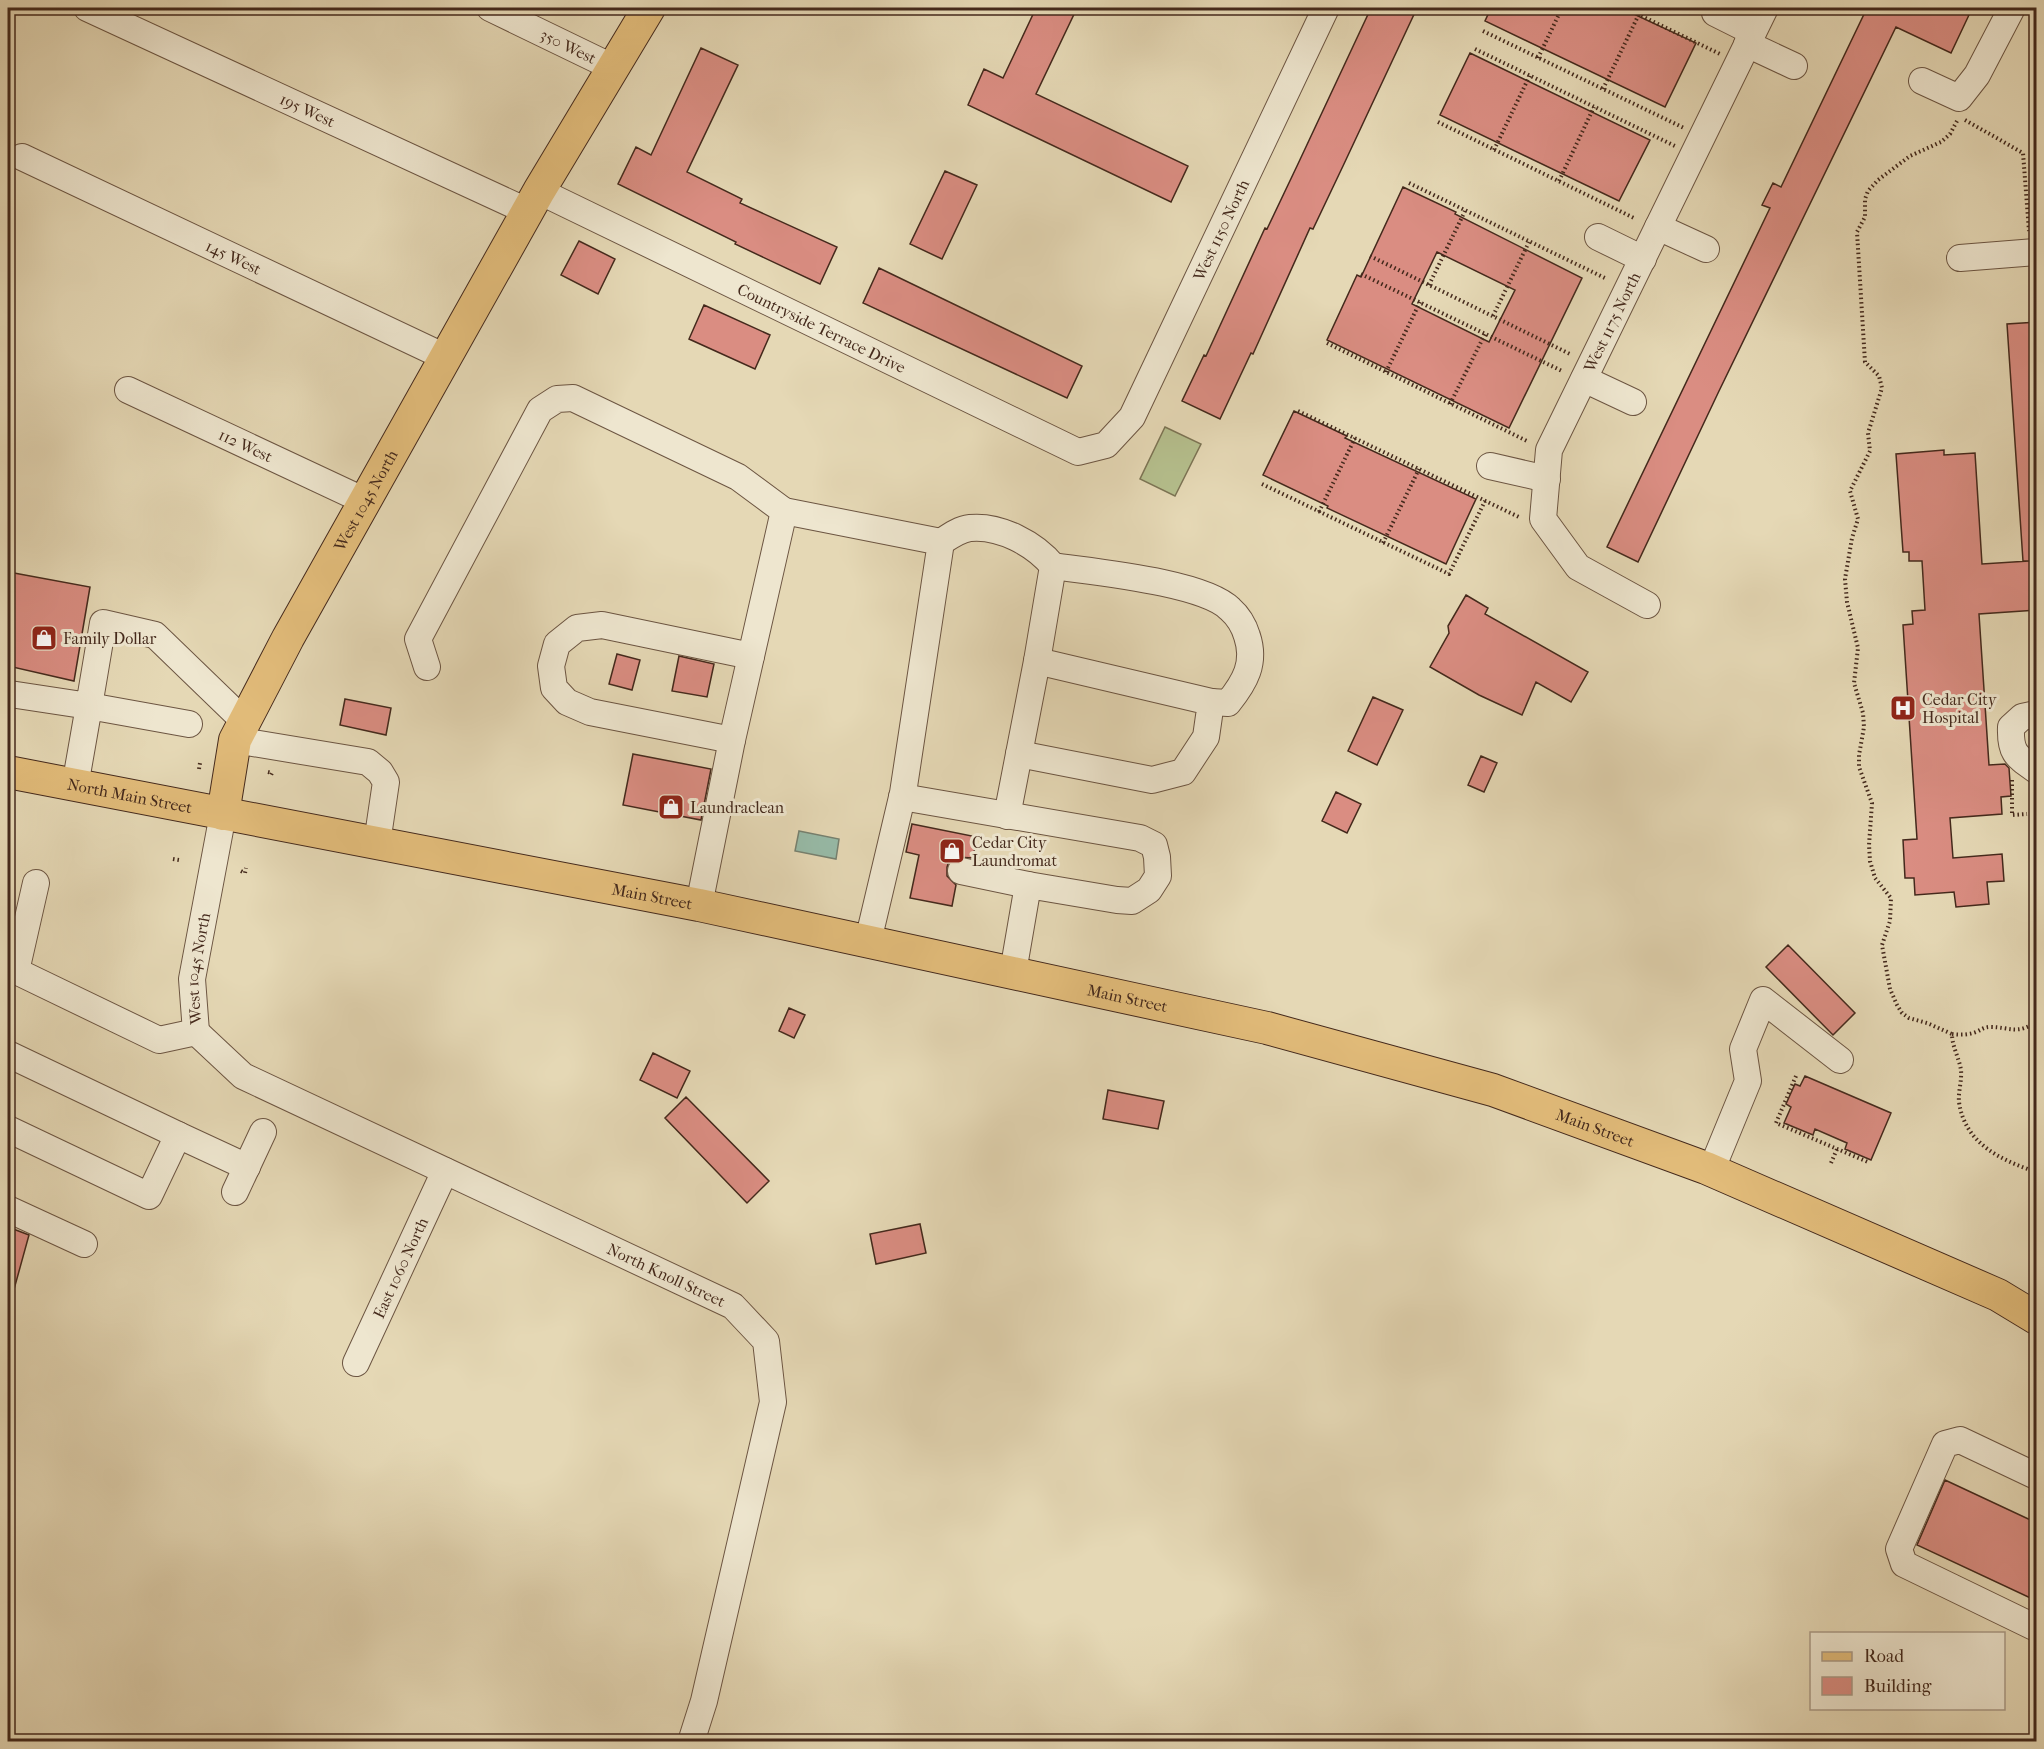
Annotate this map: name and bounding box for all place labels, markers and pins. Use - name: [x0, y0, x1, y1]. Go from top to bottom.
- shop icon: Family Dollar: [29, 623, 59, 653]
- place label: Family Dollar: [63, 629, 156, 648]
- place label: Cedar City Hospital: [1922, 690, 1997, 727]
- hospital icon: Cedar City Hospital: [1888, 693, 1918, 723]
- shop icon: Laundraclean: [656, 792, 686, 822]
- place label: Laundraclean: [690, 798, 785, 817]
- place label: Cedar City Laundromat: [972, 833, 1057, 870]
- shop icon: Cedar City Laundromat: [937, 836, 967, 866]

